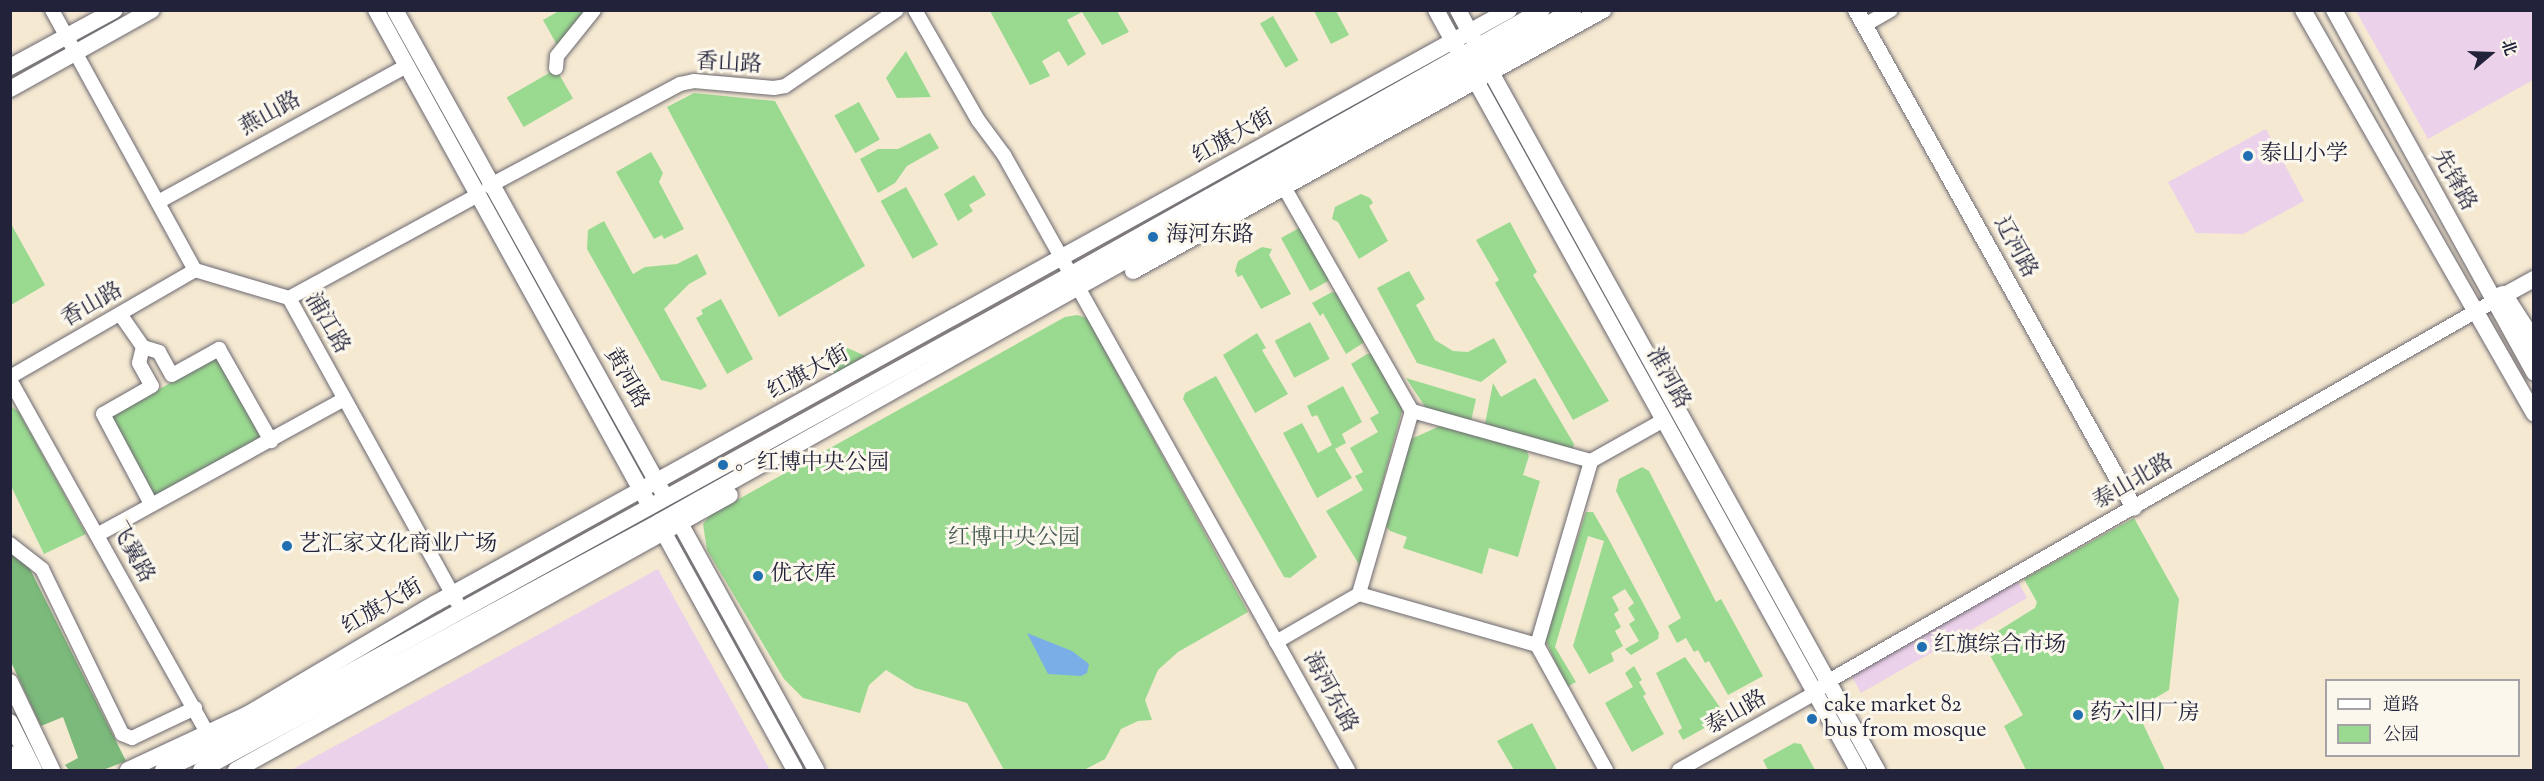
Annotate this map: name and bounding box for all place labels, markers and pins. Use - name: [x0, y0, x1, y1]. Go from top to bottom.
- place label: 泰山小学: [2260, 143, 2348, 169]
- marker: 泰山小学: [2241, 149, 2255, 163]
- place label: 海河东路: [1166, 224, 1254, 250]
- marker: 海河东路: [1144, 228, 1162, 246]
- place label: 。红博中央公园: [735, 452, 889, 478]
- marker: 。红博中央公园: [716, 458, 730, 472]
- place label: 艺汇家文化商业广场: [299, 533, 497, 559]
- marker: 艺汇家文化商业广场: [280, 539, 294, 553]
- place label: 优衣库: [770, 563, 836, 589]
- marker: 优衣库: [751, 569, 765, 583]
- place label: 红旗综合市场: [1934, 634, 2066, 660]
- marker: 红旗综合市场: [1915, 640, 1929, 654]
- place label: cake market 82 bus from mosque: [1824, 693, 1986, 744]
- place label: 药六旧厂房: [2090, 702, 2200, 728]
- marker: 药六旧厂房: [2071, 708, 2085, 722]
- marker: cake market 82 bus from mosque: [1805, 712, 1819, 726]

